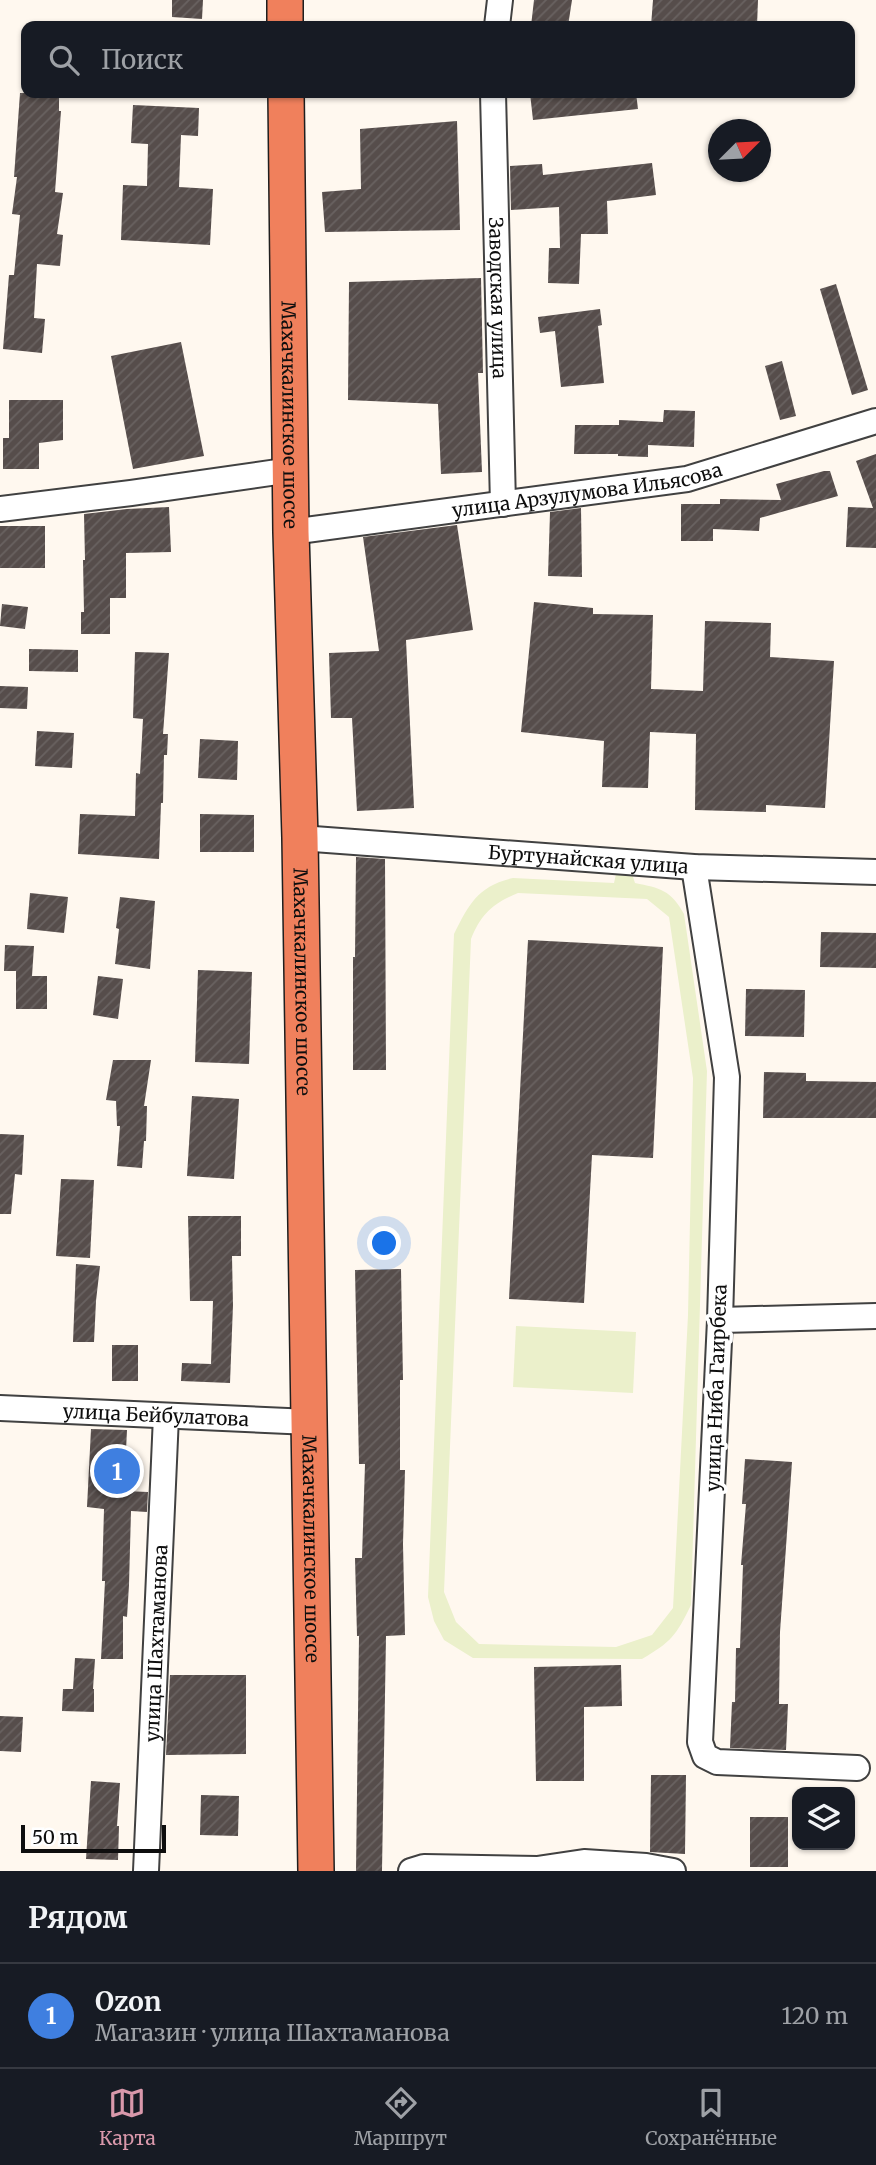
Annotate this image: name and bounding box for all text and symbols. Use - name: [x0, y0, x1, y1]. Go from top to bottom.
- search box: [21, 21, 855, 98]
- icon: search: [45, 41, 83, 79]
- text: Поиск: [101, 43, 183, 76]
- north arrow: [708, 119, 771, 182]
- street label: Заводская улица: [484, 217, 512, 379]
- street label: Махачкалинское шоссе: [276, 301, 303, 529]
- street label: улица Арзулумова Ильясова: [451, 457, 725, 522]
- street label: Буртунайская улица: [487, 840, 689, 879]
- street label: Махачкалинское шоссе: [288, 868, 316, 1096]
- your location: [367, 1226, 401, 1260]
- street label: улица Ниба Гаирбека: [700, 1284, 732, 1492]
- street label: улица Бейбулатова: [62, 1399, 249, 1431]
- street label: Махачкалинское шоссе: [297, 1435, 325, 1663]
- pin: 1: [94, 1445, 140, 1497]
- street label: улица Шахтаманова: [140, 1544, 172, 1743]
- map controls: [792, 1787, 855, 1850]
- button: layers: [792, 1787, 855, 1850]
- scale bar: [21, 1822, 166, 1854]
- text: 50 m: [32, 1825, 78, 1849]
- text: Рядом: [28, 1898, 128, 1936]
- text: Ozon: [95, 1985, 161, 2018]
- text: 1: [46, 2001, 56, 2030]
- text: 120 m: [782, 2001, 848, 2030]
- text: Магазин · улица Шахтаманова: [95, 2018, 450, 2047]
- tab: Карта: [99, 2084, 156, 2150]
- tab: Маршрут: [354, 2084, 447, 2150]
- tab: Сохранённые: [645, 2084, 777, 2150]

